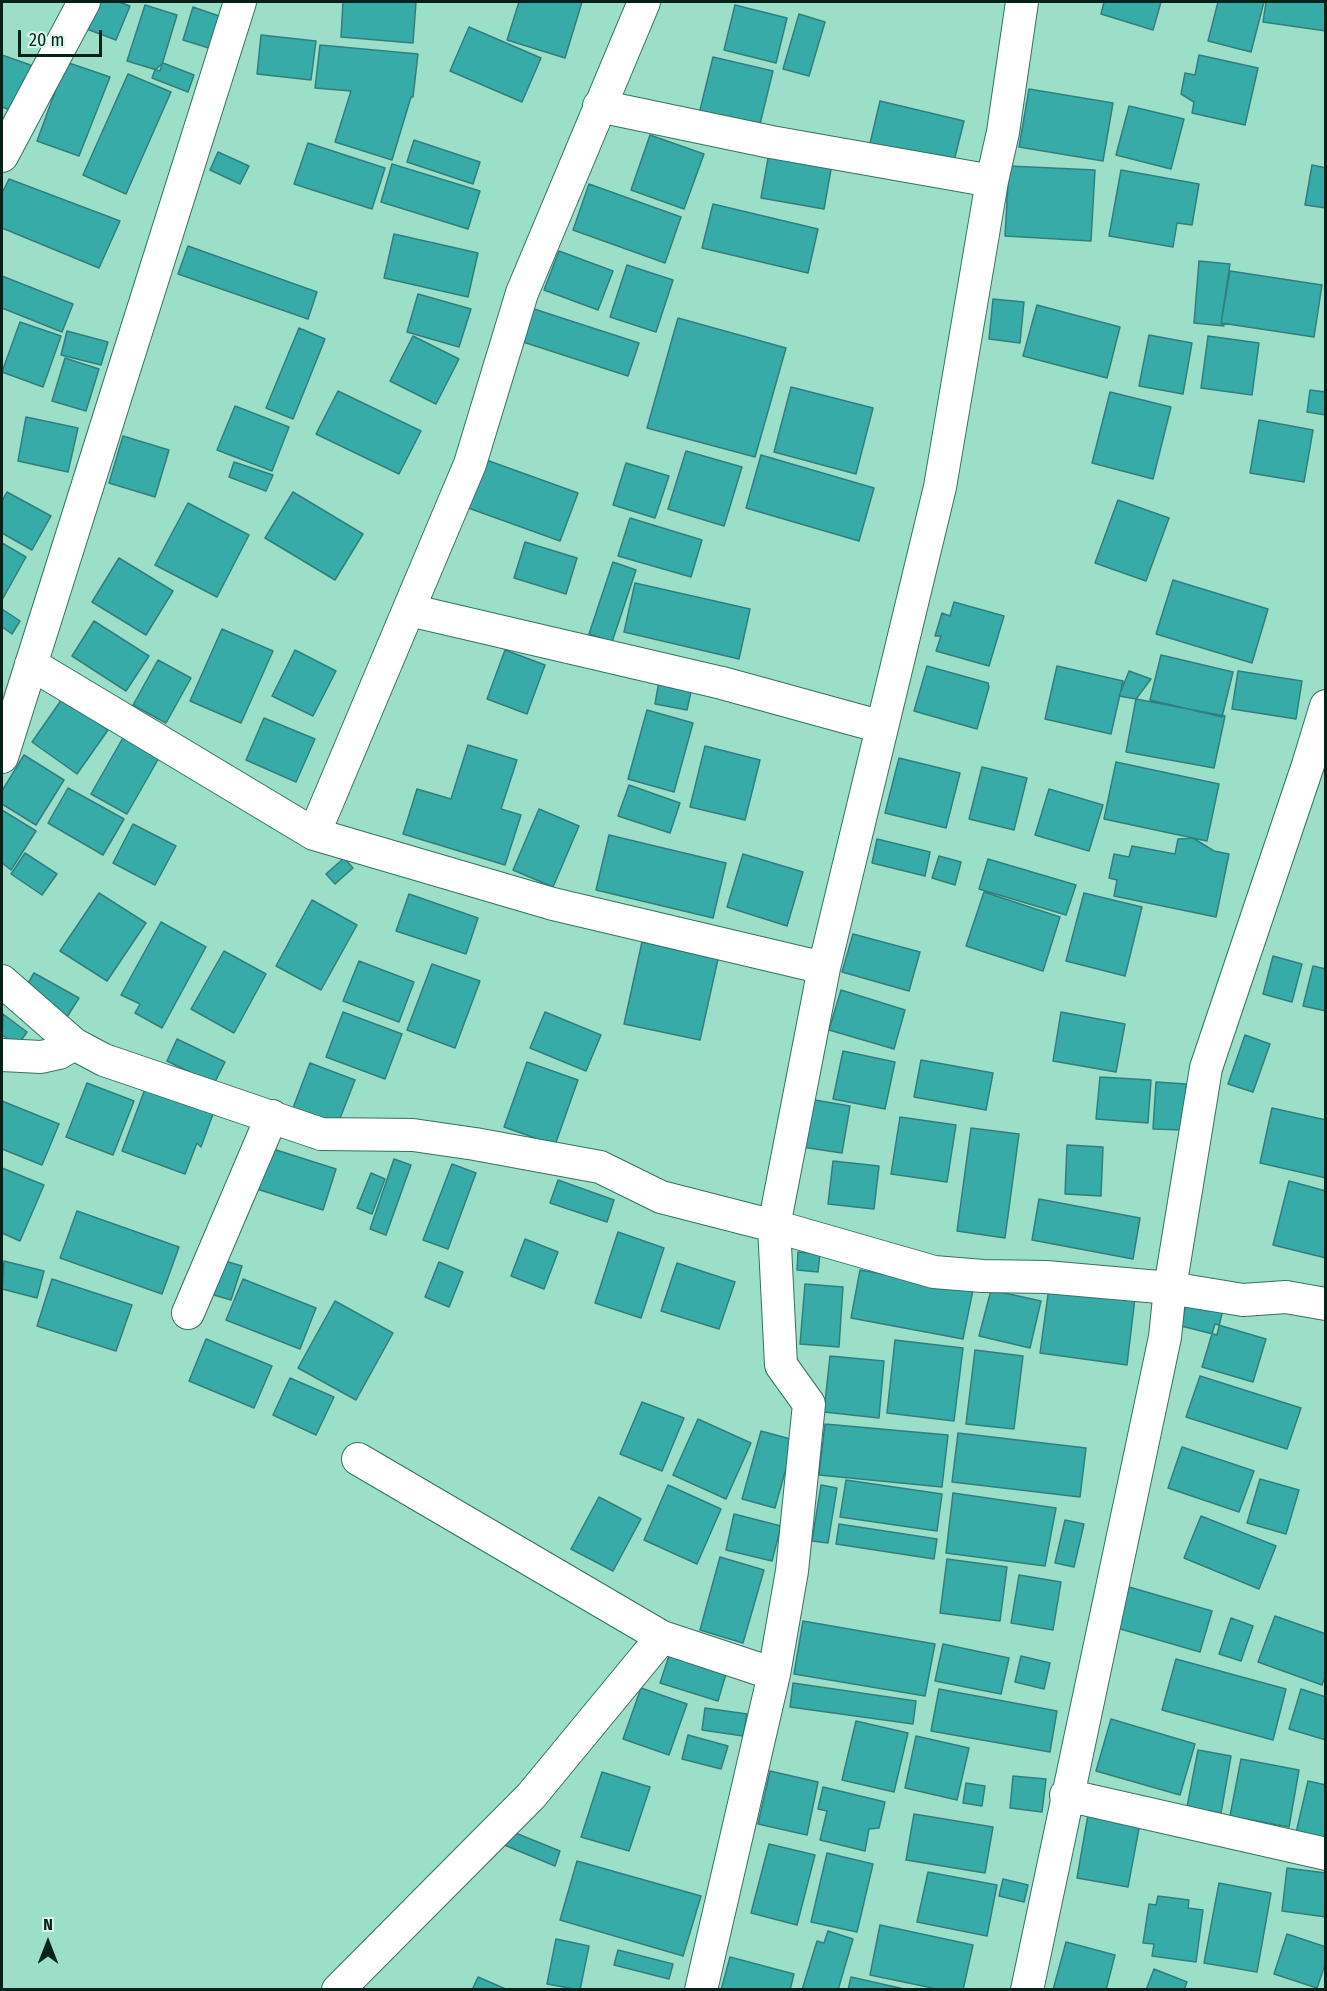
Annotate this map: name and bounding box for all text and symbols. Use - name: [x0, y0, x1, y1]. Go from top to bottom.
- scale bar: [21, 18, 105, 56]
- text: 20 m: [29, 29, 64, 51]
- north arrow: [18, 1913, 78, 1973]
- text: N: [43, 1915, 53, 1934]

